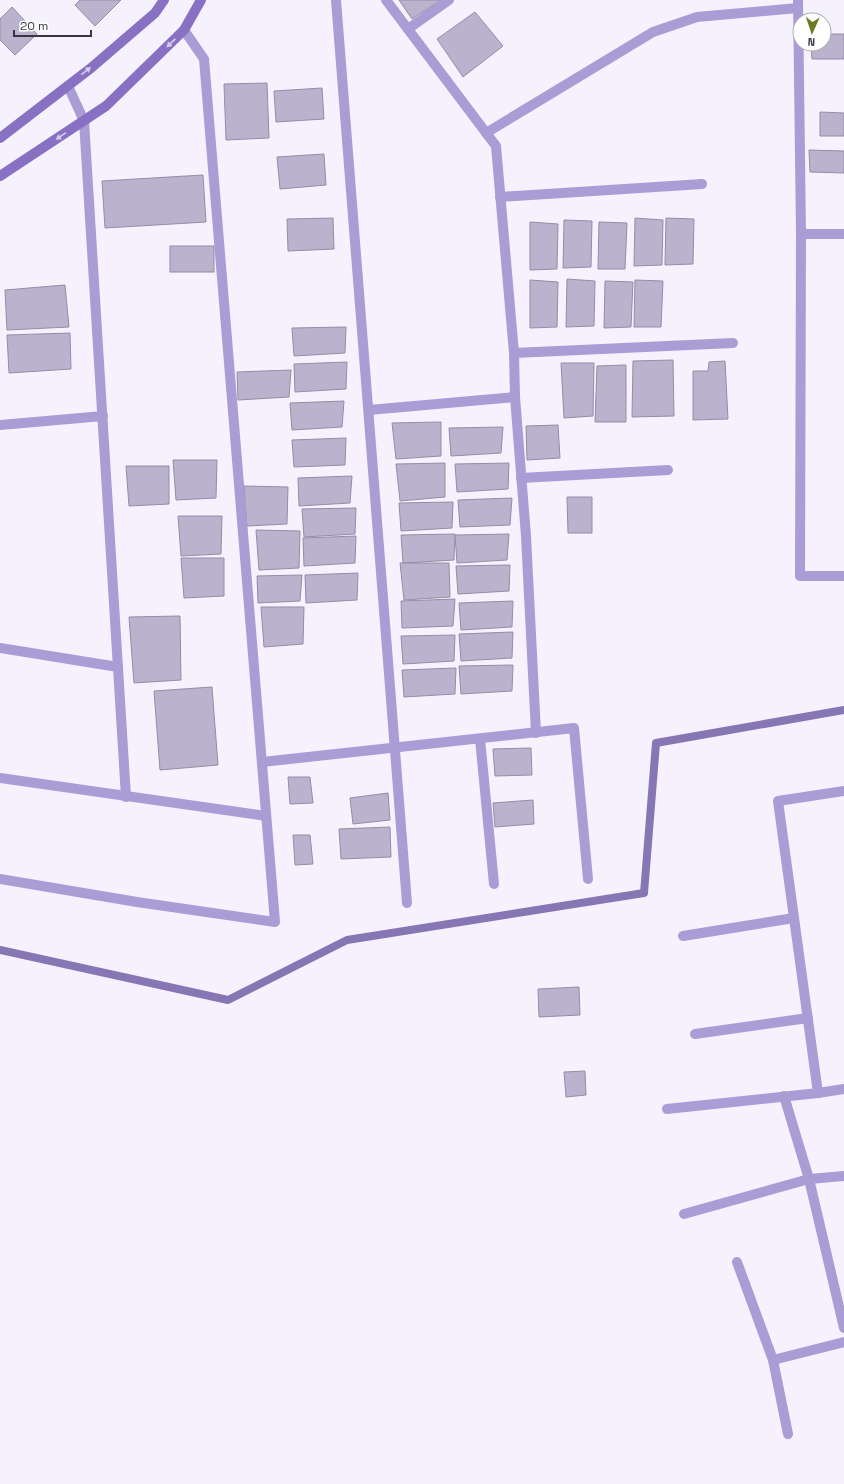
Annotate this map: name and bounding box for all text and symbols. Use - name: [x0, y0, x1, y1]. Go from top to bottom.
- scale bar: [14, 12, 91, 38]
- north arrow: [792, 12, 832, 52]
- text: 20 m: [20, 18, 48, 34]
- text: N: [807, 35, 816, 49]
- one-way arrow: [166, 38, 176, 48]
- one-way arrow: [81, 67, 92, 76]
- one-way arrow: [56, 132, 66, 140]

